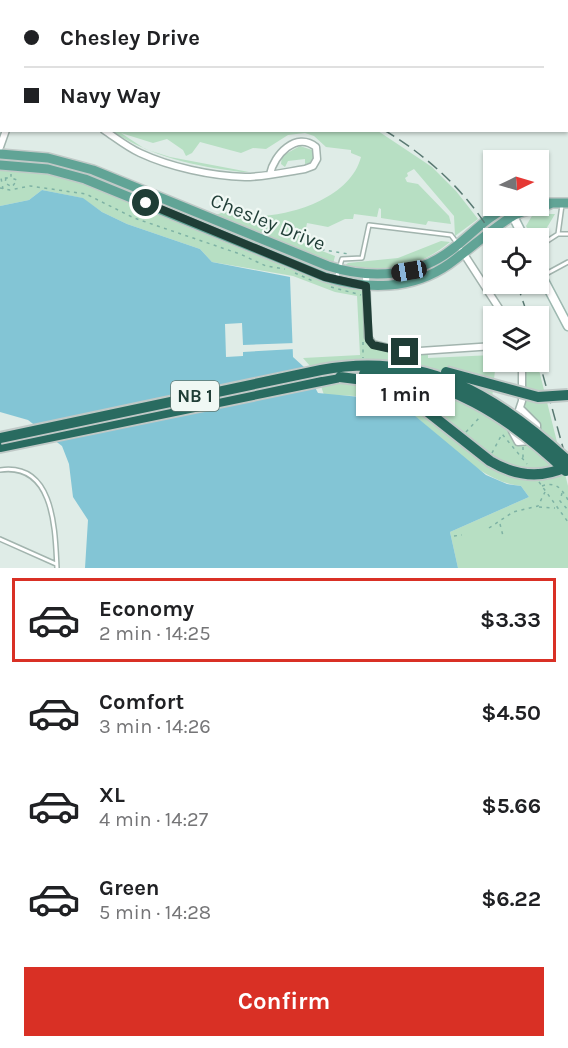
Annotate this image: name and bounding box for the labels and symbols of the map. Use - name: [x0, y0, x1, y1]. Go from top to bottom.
- north arrow: [483, 150, 549, 216]
- route start: [132, 189, 159, 216]
- street label: Chesley Drive: [207, 189, 329, 255]
- car: [390, 259, 428, 283]
- route end: [391, 338, 418, 365]
- callout: 1 min: [356, 373, 454, 415]
- road number: NB 1: [171, 381, 219, 411]

